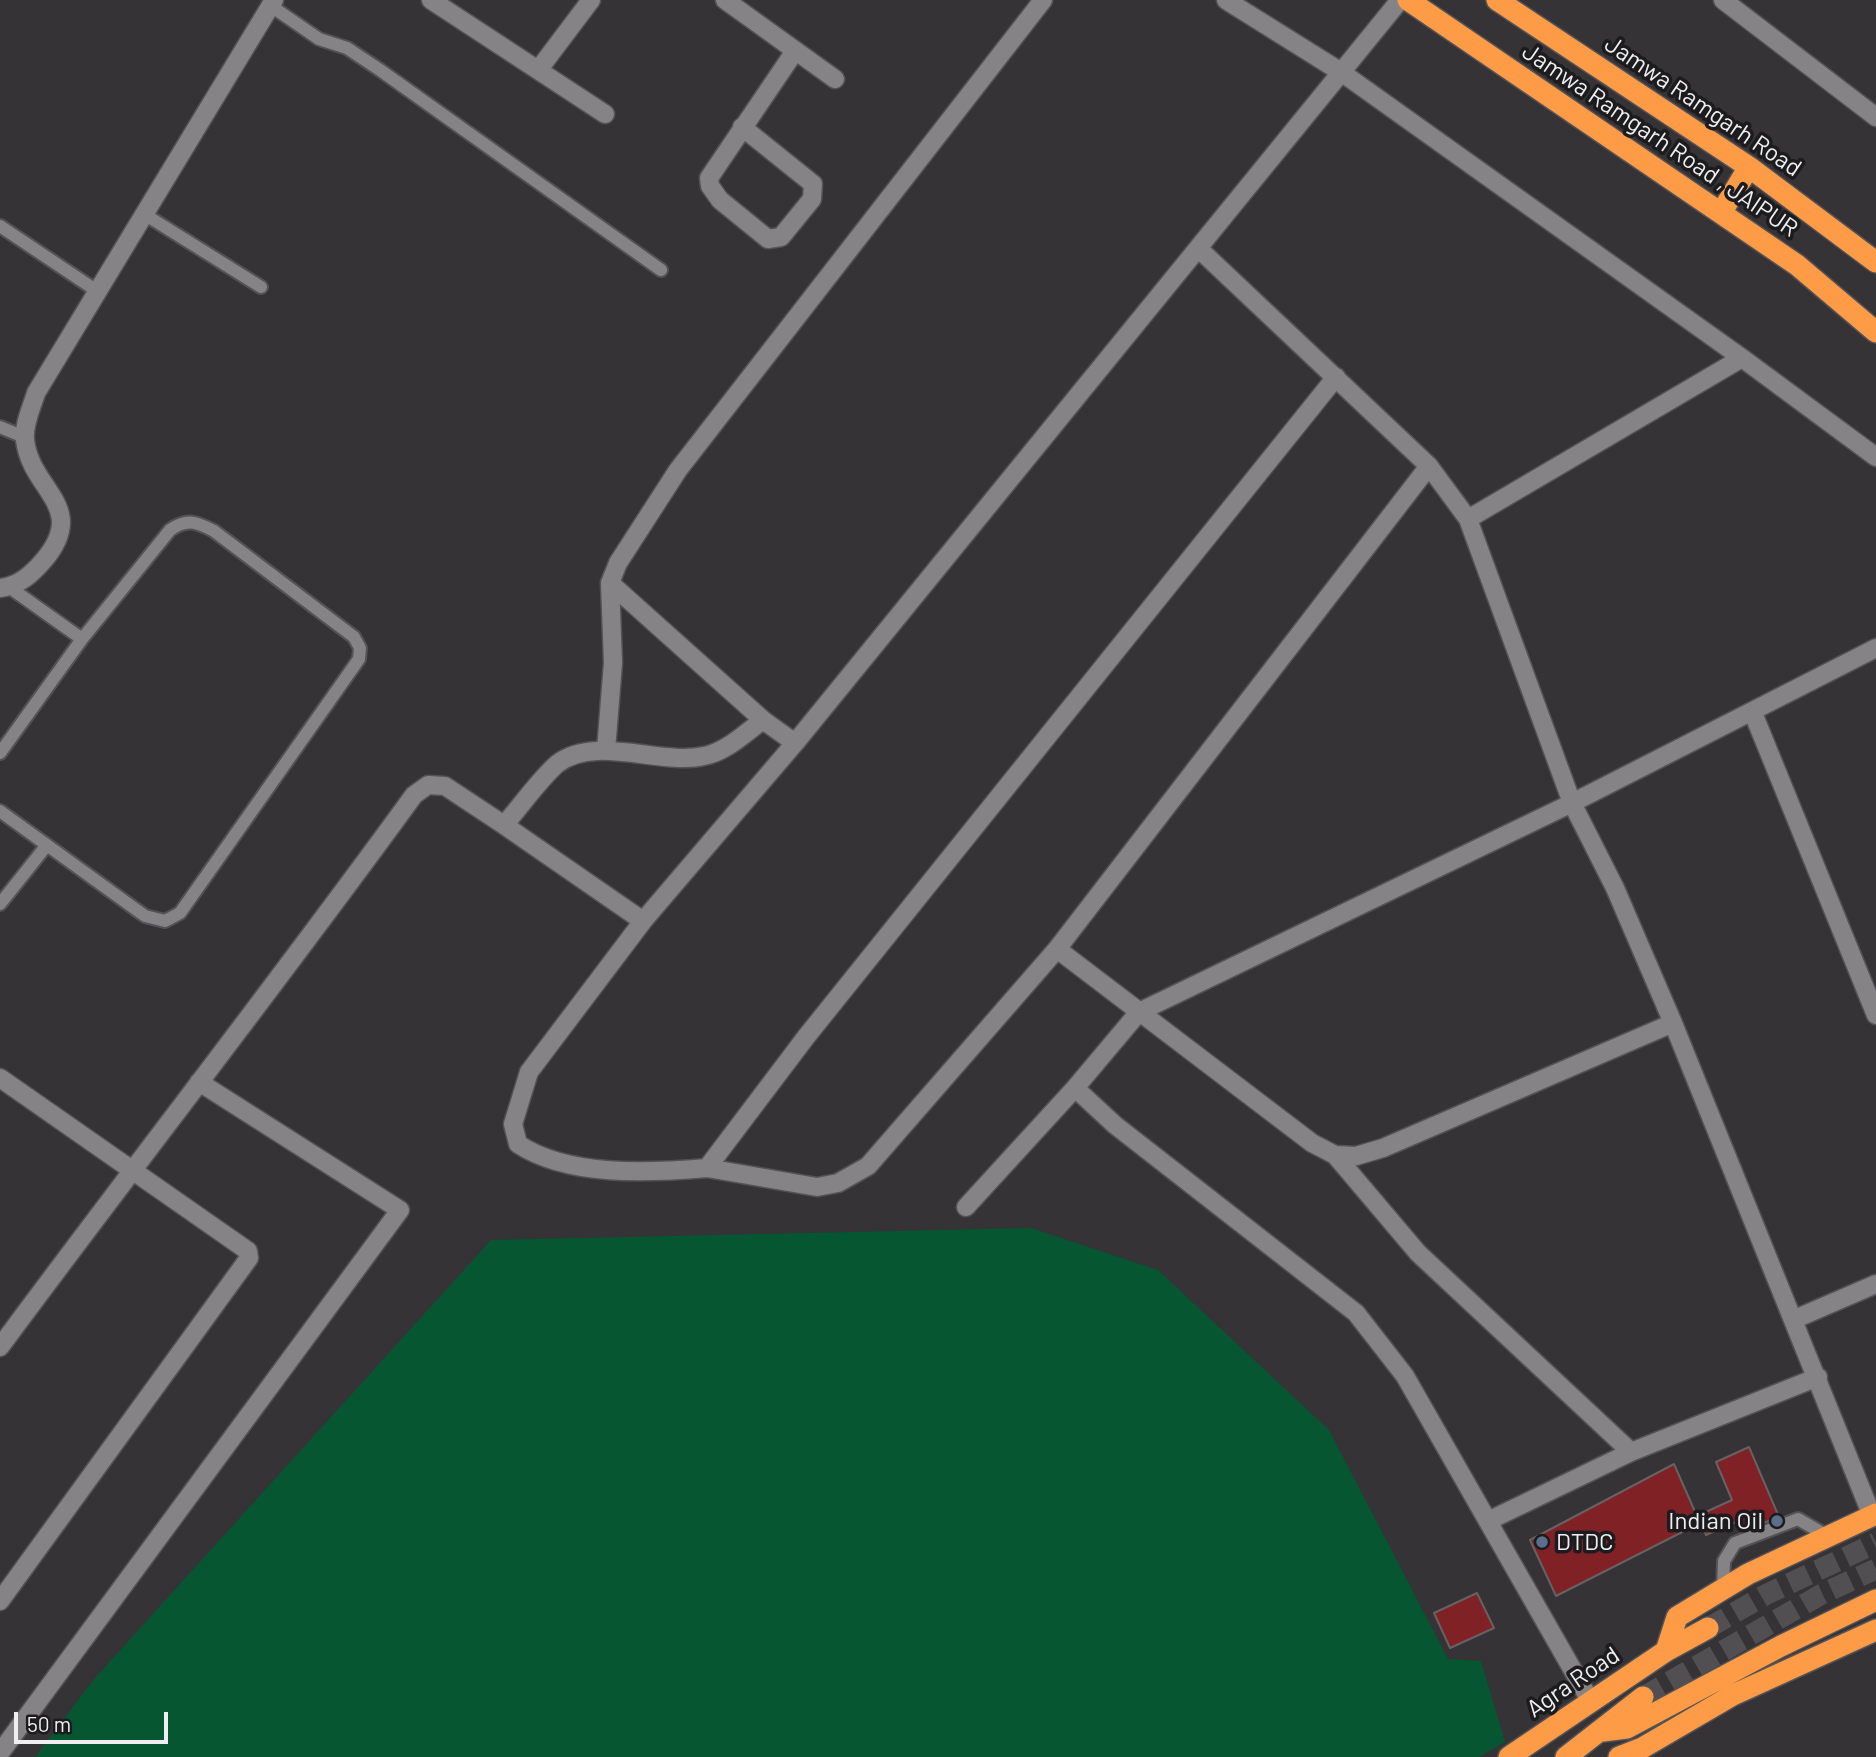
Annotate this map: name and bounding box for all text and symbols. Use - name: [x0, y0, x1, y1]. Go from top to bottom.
- street label: Jamwa Ramgarh Road: [1599, 29, 1807, 183]
- street label: Jamwa Ramgarh Road , JAIPUR: [1517, 37, 1803, 243]
- place label: Indian Oil: [1668, 1507, 1763, 1535]
- marker: Indian Oil: [1769, 1513, 1785, 1529]
- place label: DTDC: [1556, 1528, 1614, 1556]
- marker: DTDC: [1534, 1534, 1550, 1550]
- street label: Agra Road: [1521, 1641, 1625, 1723]
- scale bar: [18, 1698, 172, 1742]
- text: 50 m: [27, 1711, 71, 1736]

